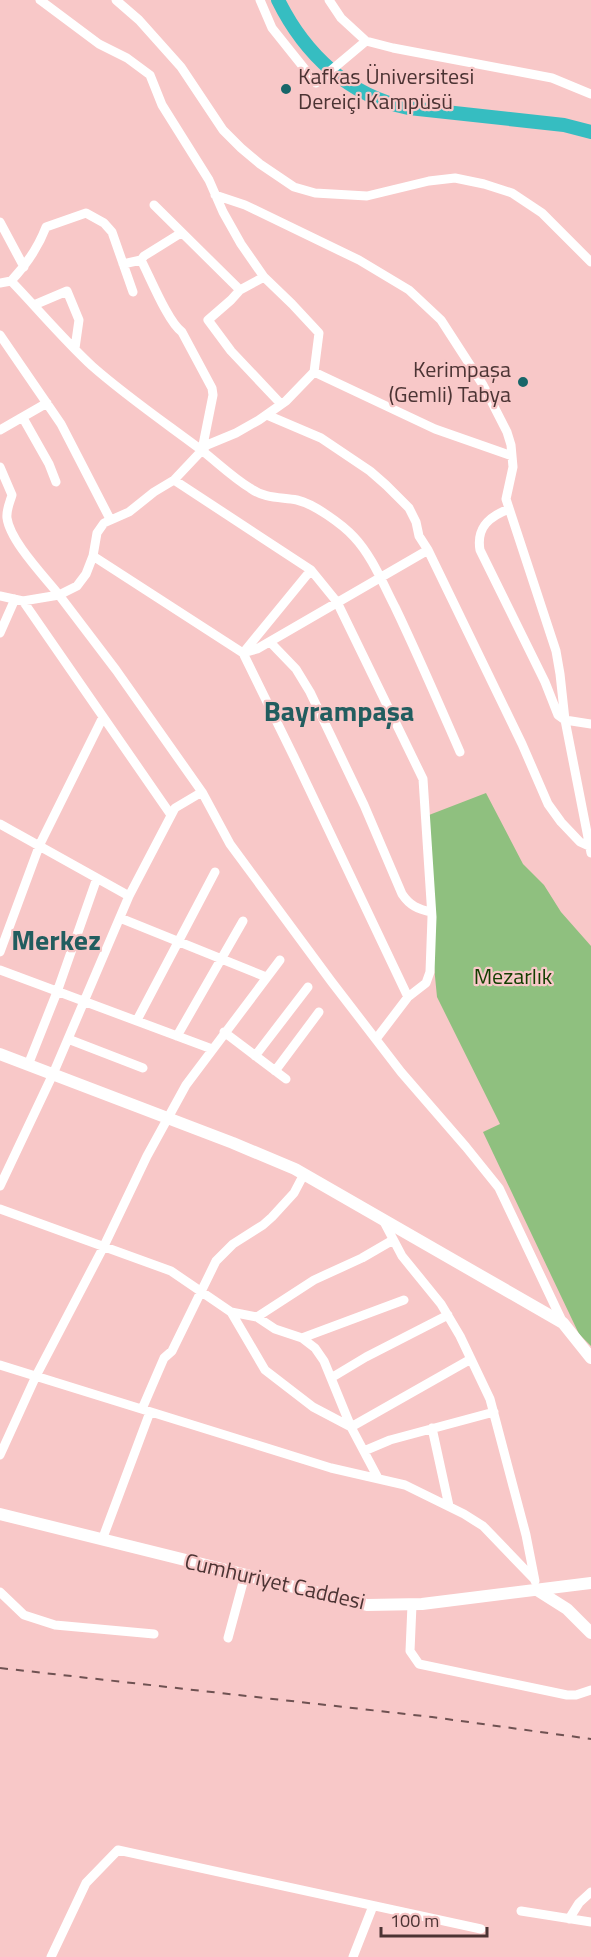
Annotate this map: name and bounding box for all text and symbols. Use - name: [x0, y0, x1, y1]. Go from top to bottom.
- place label: Kafkas Üniversitesi Dereiçi Kampüsü: [298, 59, 474, 118]
- marker: Kafkas Üniversitesi Dereiçi Kampüsü: [279, 82, 293, 96]
- place label: Kerimpaşa (Gemli) Tabya: [388, 352, 511, 411]
- marker: Kerimpaşa (Gemli) Tabya: [516, 375, 530, 389]
- district label: Bayrampaşa: [264, 689, 414, 732]
- district label: Merkez: [11, 918, 101, 961]
- park label: Mezarlık: [474, 959, 553, 993]
- street label: Cumhuriyet Caddesi: [181, 1544, 369, 1618]
- scale bar: [381, 1900, 488, 1938]
- text: 100 m: [390, 1907, 439, 1934]

